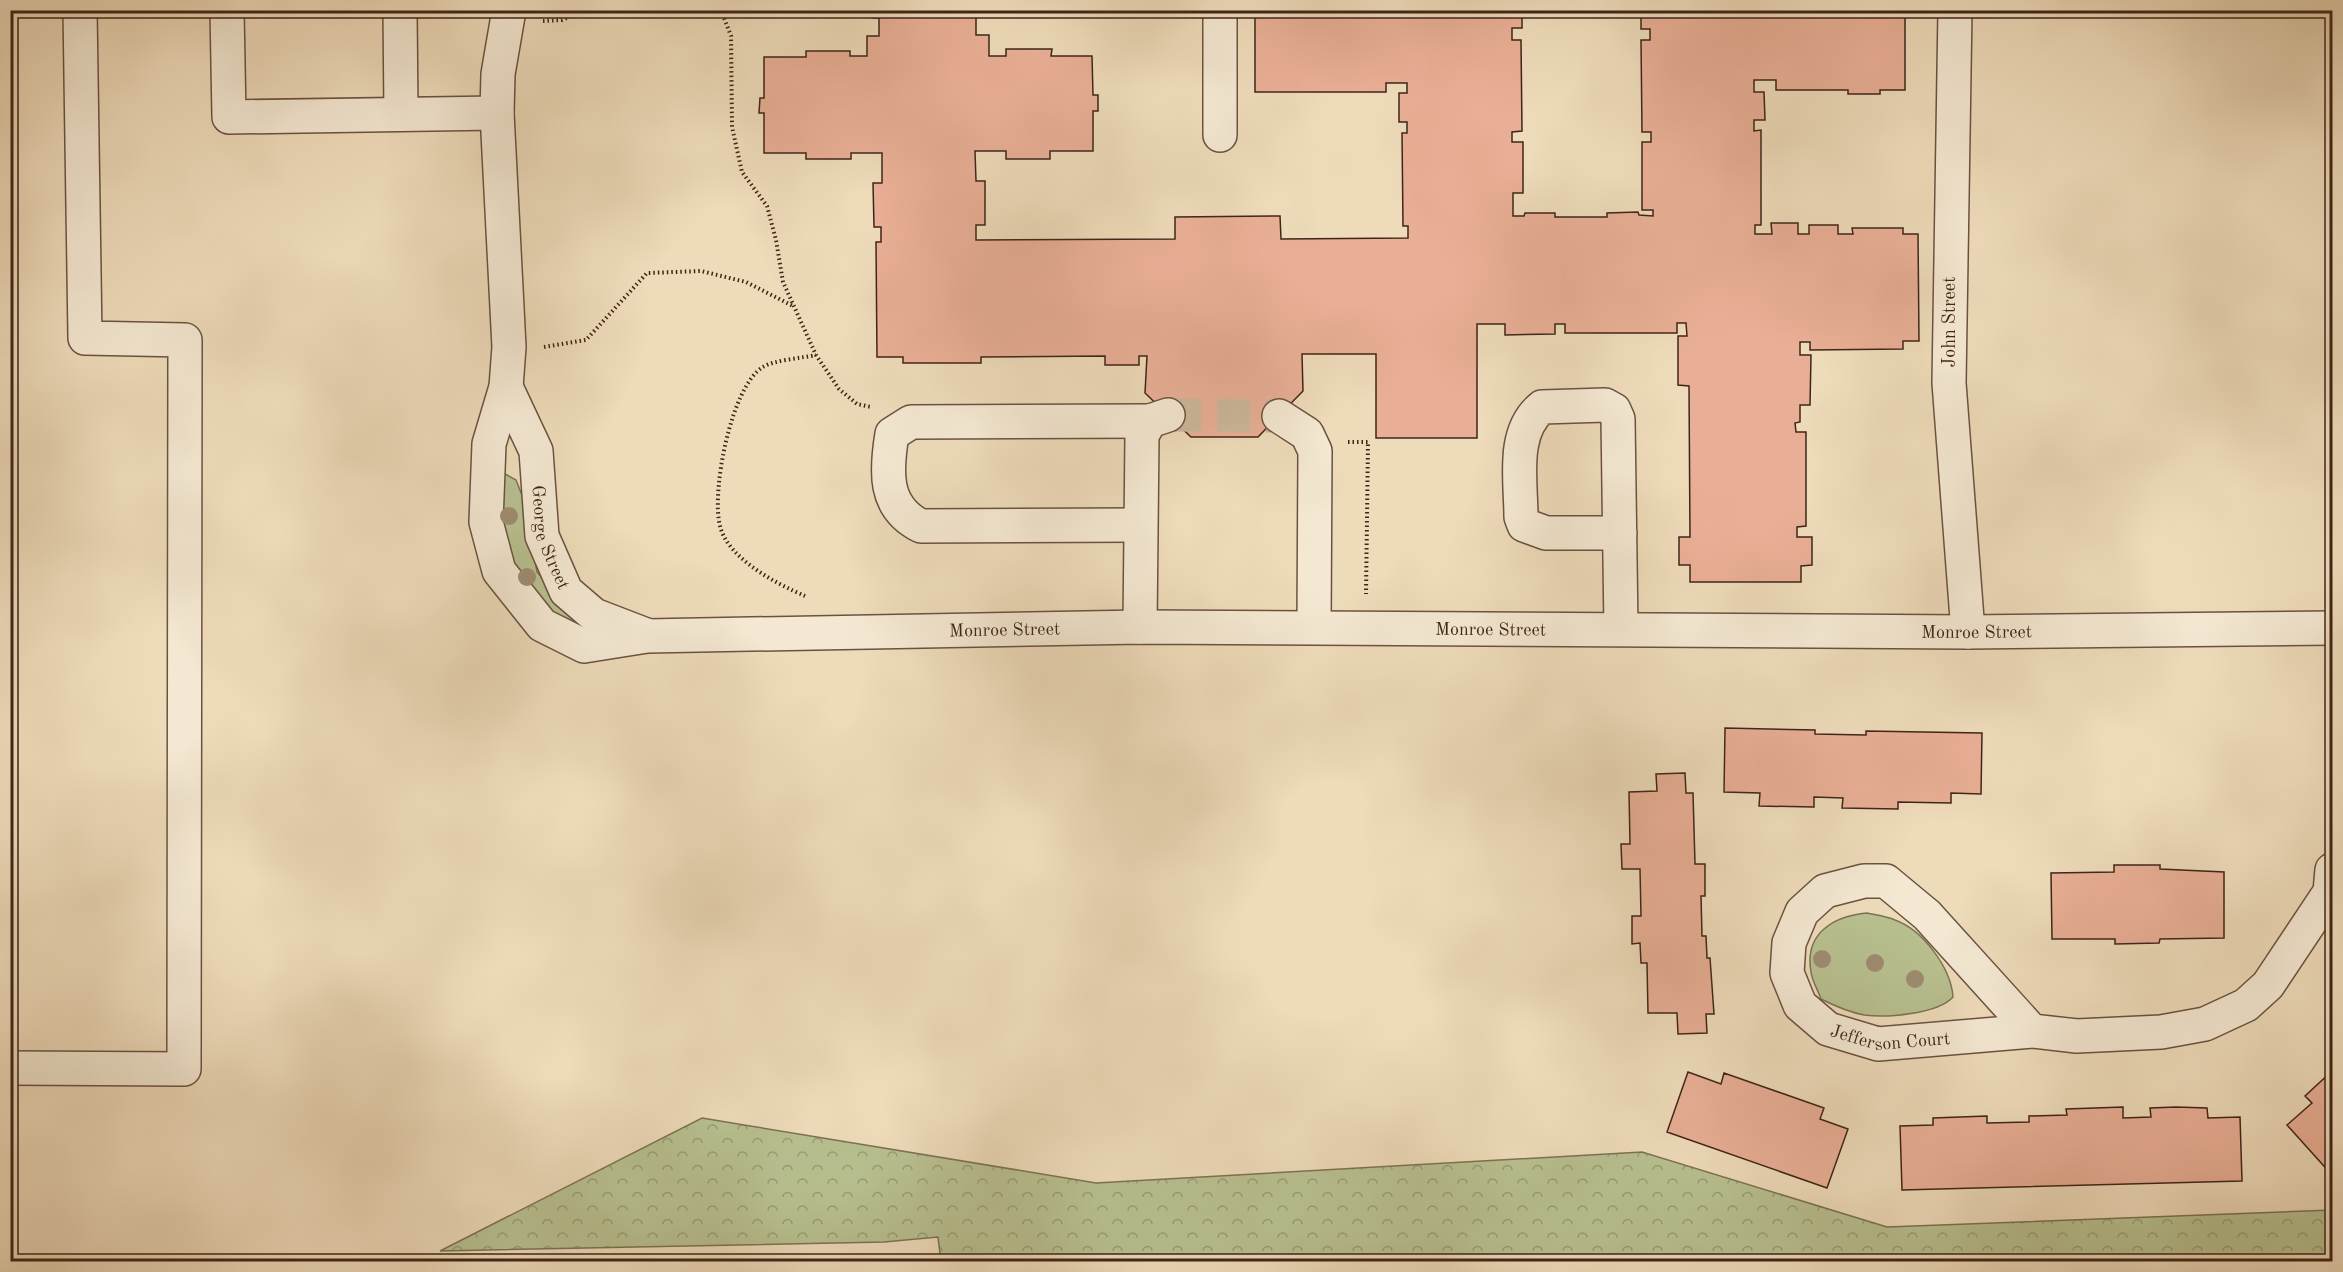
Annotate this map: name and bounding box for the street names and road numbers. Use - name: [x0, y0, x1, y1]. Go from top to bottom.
- street label: John Street: [1941, 277, 1959, 367]
- street label: George Street: [528, 484, 572, 593]
- street label: Monroe Street: [949, 620, 1060, 640]
- street label: Monroe Street: [1435, 621, 1546, 639]
- street label: Monroe Street: [1921, 623, 2032, 642]
- street label: Jefferson Court: [1828, 1022, 1951, 1054]

